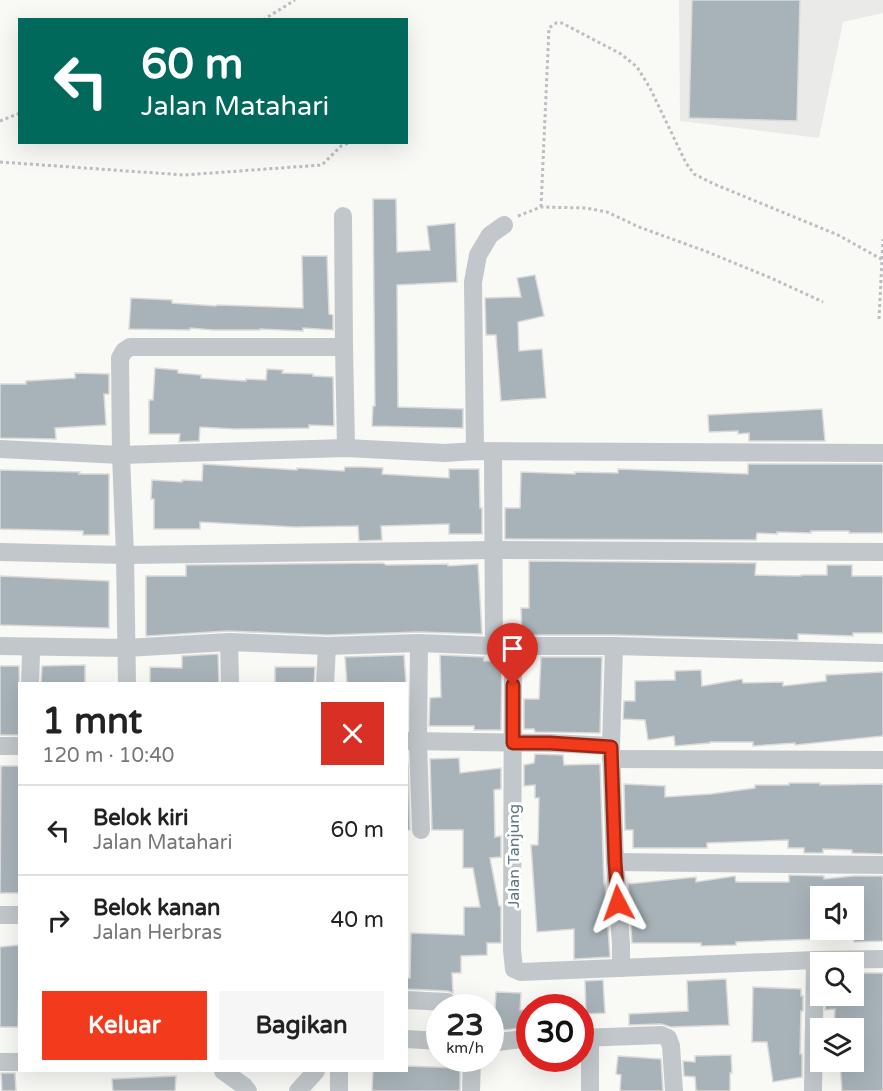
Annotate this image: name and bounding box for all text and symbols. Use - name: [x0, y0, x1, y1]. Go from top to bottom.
- text: 60 m: [141, 39, 243, 90]
- icon: left: [42, 42, 120, 120]
- text: Jalan Matahari: [141, 90, 329, 123]
- pin: [487, 623, 538, 685]
- icon: arrive: [496, 632, 529, 665]
- text: 1 mnt: [42, 700, 142, 743]
- button: close: [321, 702, 384, 765]
- text: 120 m · 10:40: [42, 744, 174, 768]
- street label: Jalan Tanjung: [504, 804, 524, 908]
- text: Belok kiri: [93, 805, 189, 831]
- icon: left: [42, 814, 75, 847]
- text: 60 m: [330, 817, 384, 843]
- text: Jalan Matahari: [93, 831, 232, 855]
- position arrow: [586, 871, 650, 935]
- map controls: [810, 886, 864, 1072]
- button: sound: [810, 886, 864, 940]
- text: Belok kanan: [93, 895, 220, 921]
- icon: right: [42, 904, 75, 937]
- text: 40 m: [330, 907, 384, 933]
- text: Jalan Herbras: [93, 921, 222, 945]
- button: search: [810, 952, 864, 1006]
- button: Keluar: [42, 991, 207, 1060]
- button: Bagikan: [219, 991, 384, 1060]
- speed limit sign: 30: [516, 994, 594, 1072]
- text: 23: [446, 1007, 484, 1044]
- button: layers: [810, 1018, 864, 1072]
- text: km/h: [446, 1039, 484, 1057]

